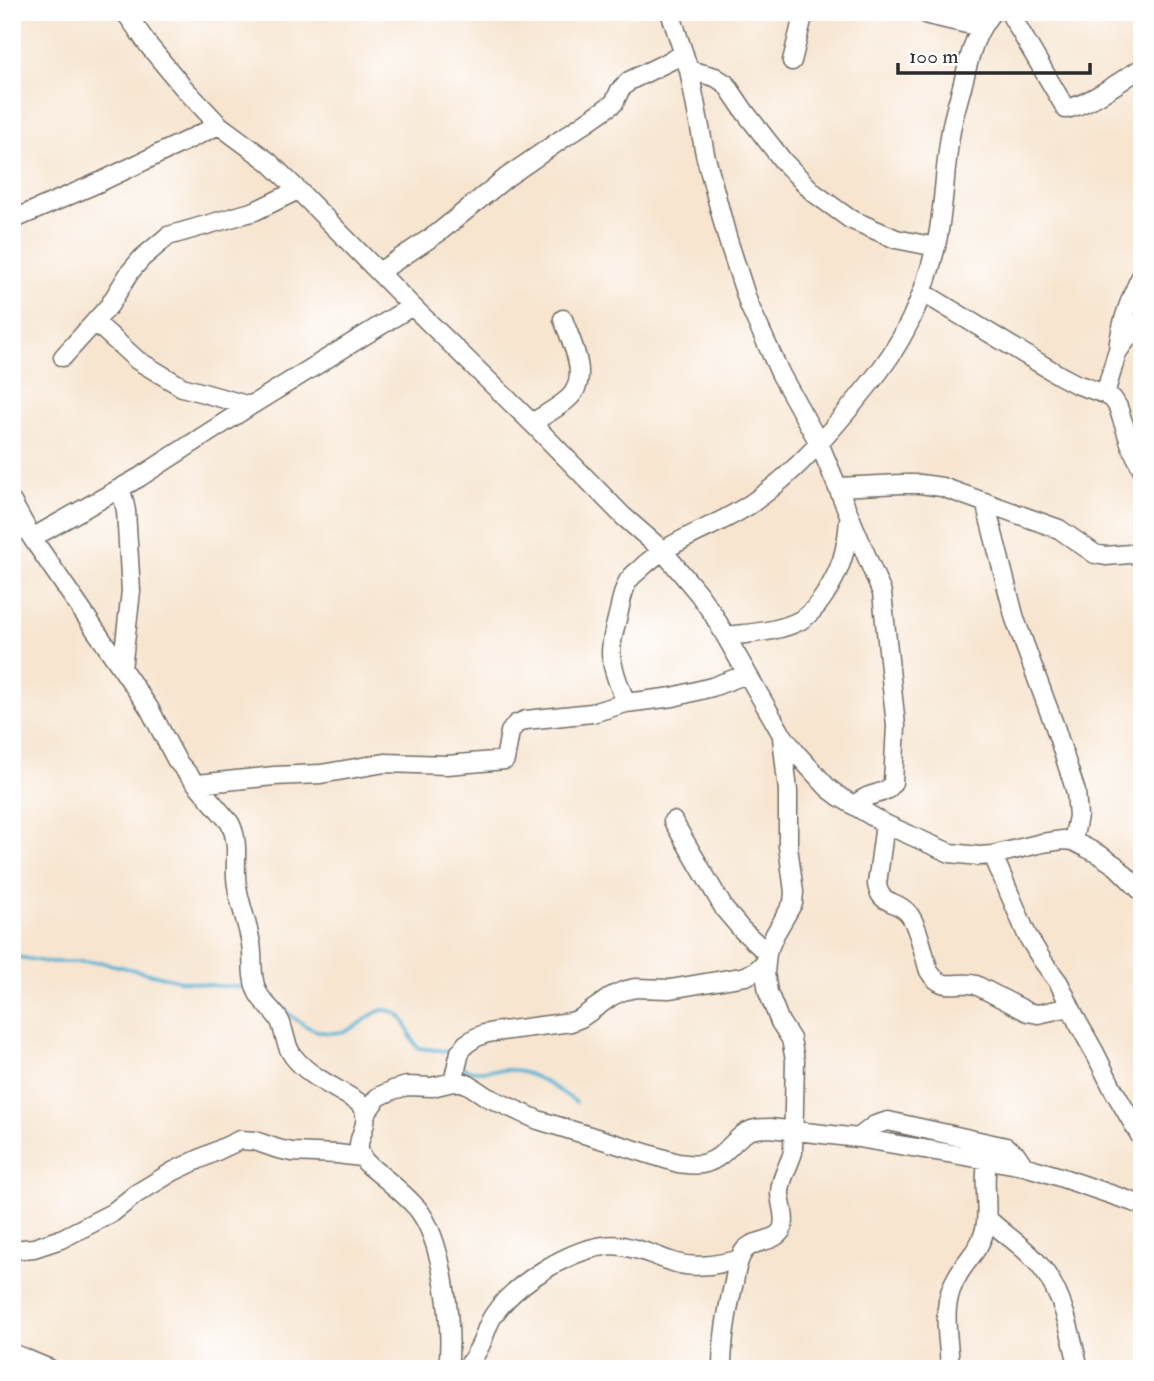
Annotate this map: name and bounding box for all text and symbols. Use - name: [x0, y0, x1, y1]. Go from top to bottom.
- scale bar: [898, 32, 1091, 76]
- text: 100 m: [909, 43, 959, 70]

